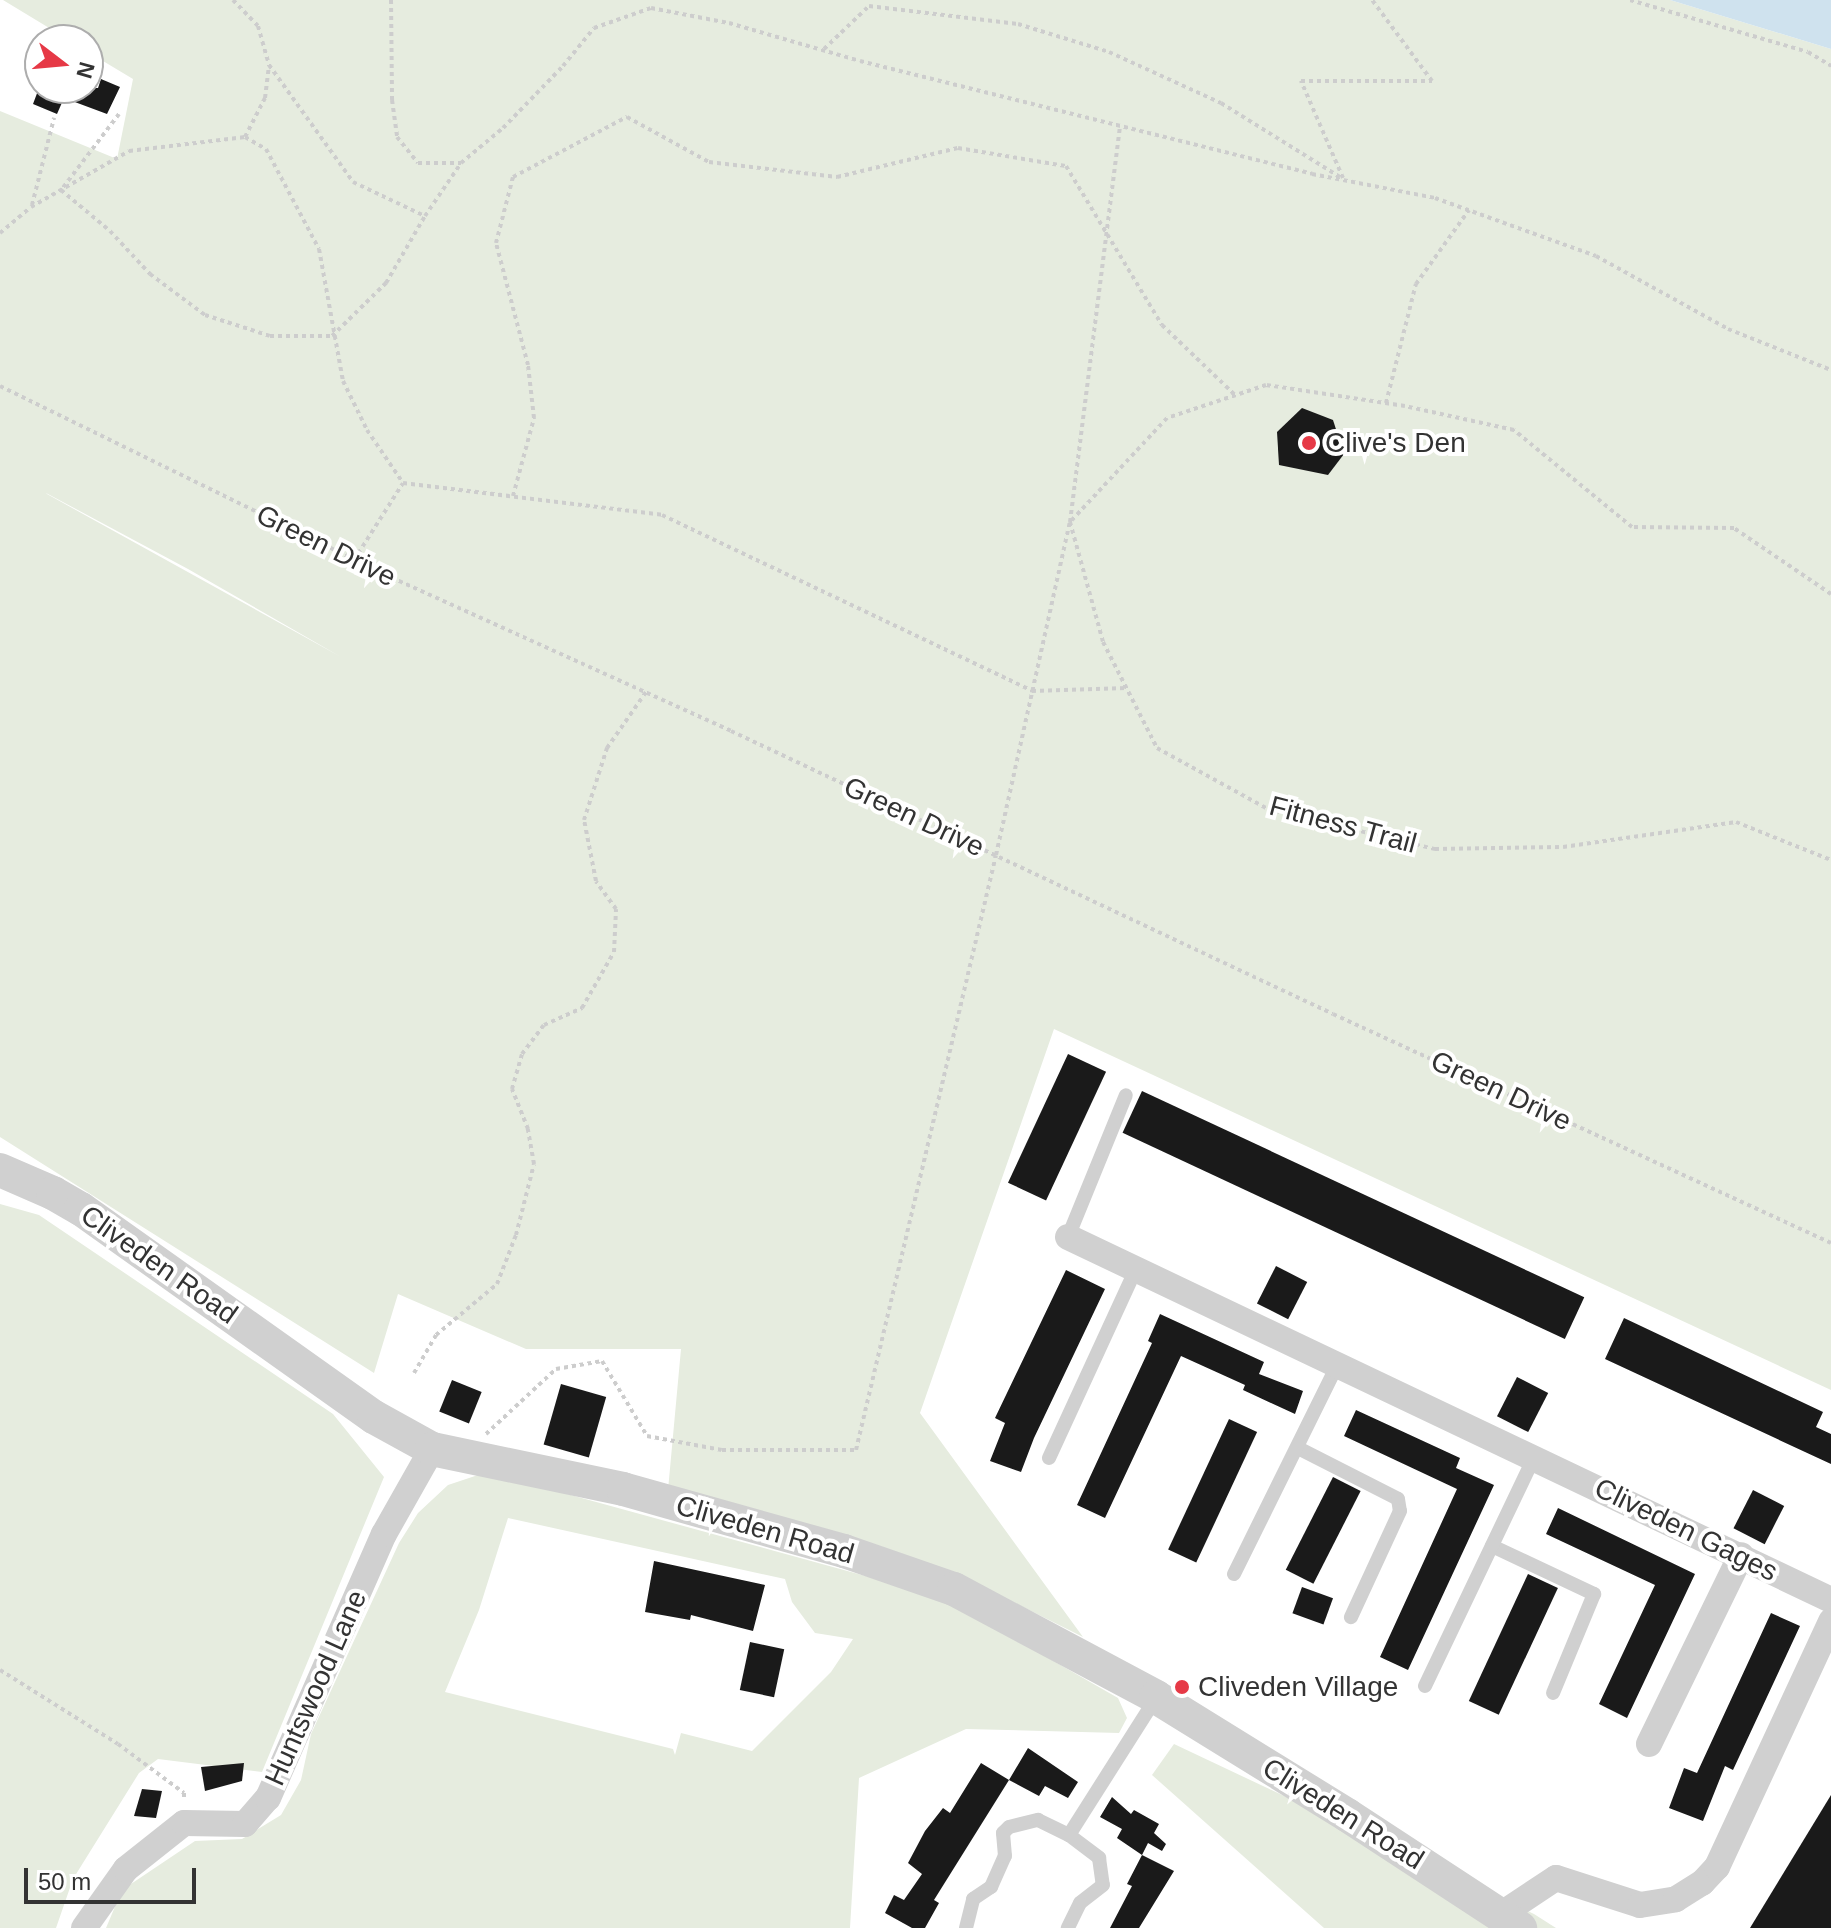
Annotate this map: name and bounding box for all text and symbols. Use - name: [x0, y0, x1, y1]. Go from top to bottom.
- north arrow: [24, 24, 104, 104]
- text: N: [71, 59, 100, 81]
- place label: Clive's Den: [1325, 426, 1466, 460]
- marker: Clive's Den: [1300, 434, 1318, 452]
- street label: Green Drive: [251, 498, 401, 594]
- street label: Green Drive: [839, 770, 989, 864]
- street label: Fitness Trail: [1266, 789, 1420, 861]
- street label: Green Drive: [1426, 1044, 1576, 1138]
- street label: Cliveden Road: [74, 1199, 244, 1331]
- street label: Cliveden Gages: [1589, 1471, 1783, 1589]
- street label: Cliveden Road: [672, 1489, 858, 1571]
- street label: Huntswood Lane: [258, 1585, 374, 1791]
- place label: Cliveden Village: [1198, 1670, 1398, 1704]
- marker: Cliveden Village: [1173, 1678, 1191, 1696]
- street label: Cliveden Road: [1256, 1751, 1430, 1877]
- scale bar: [28, 1852, 200, 1902]
- text: 50 m: [38, 1868, 91, 1895]

